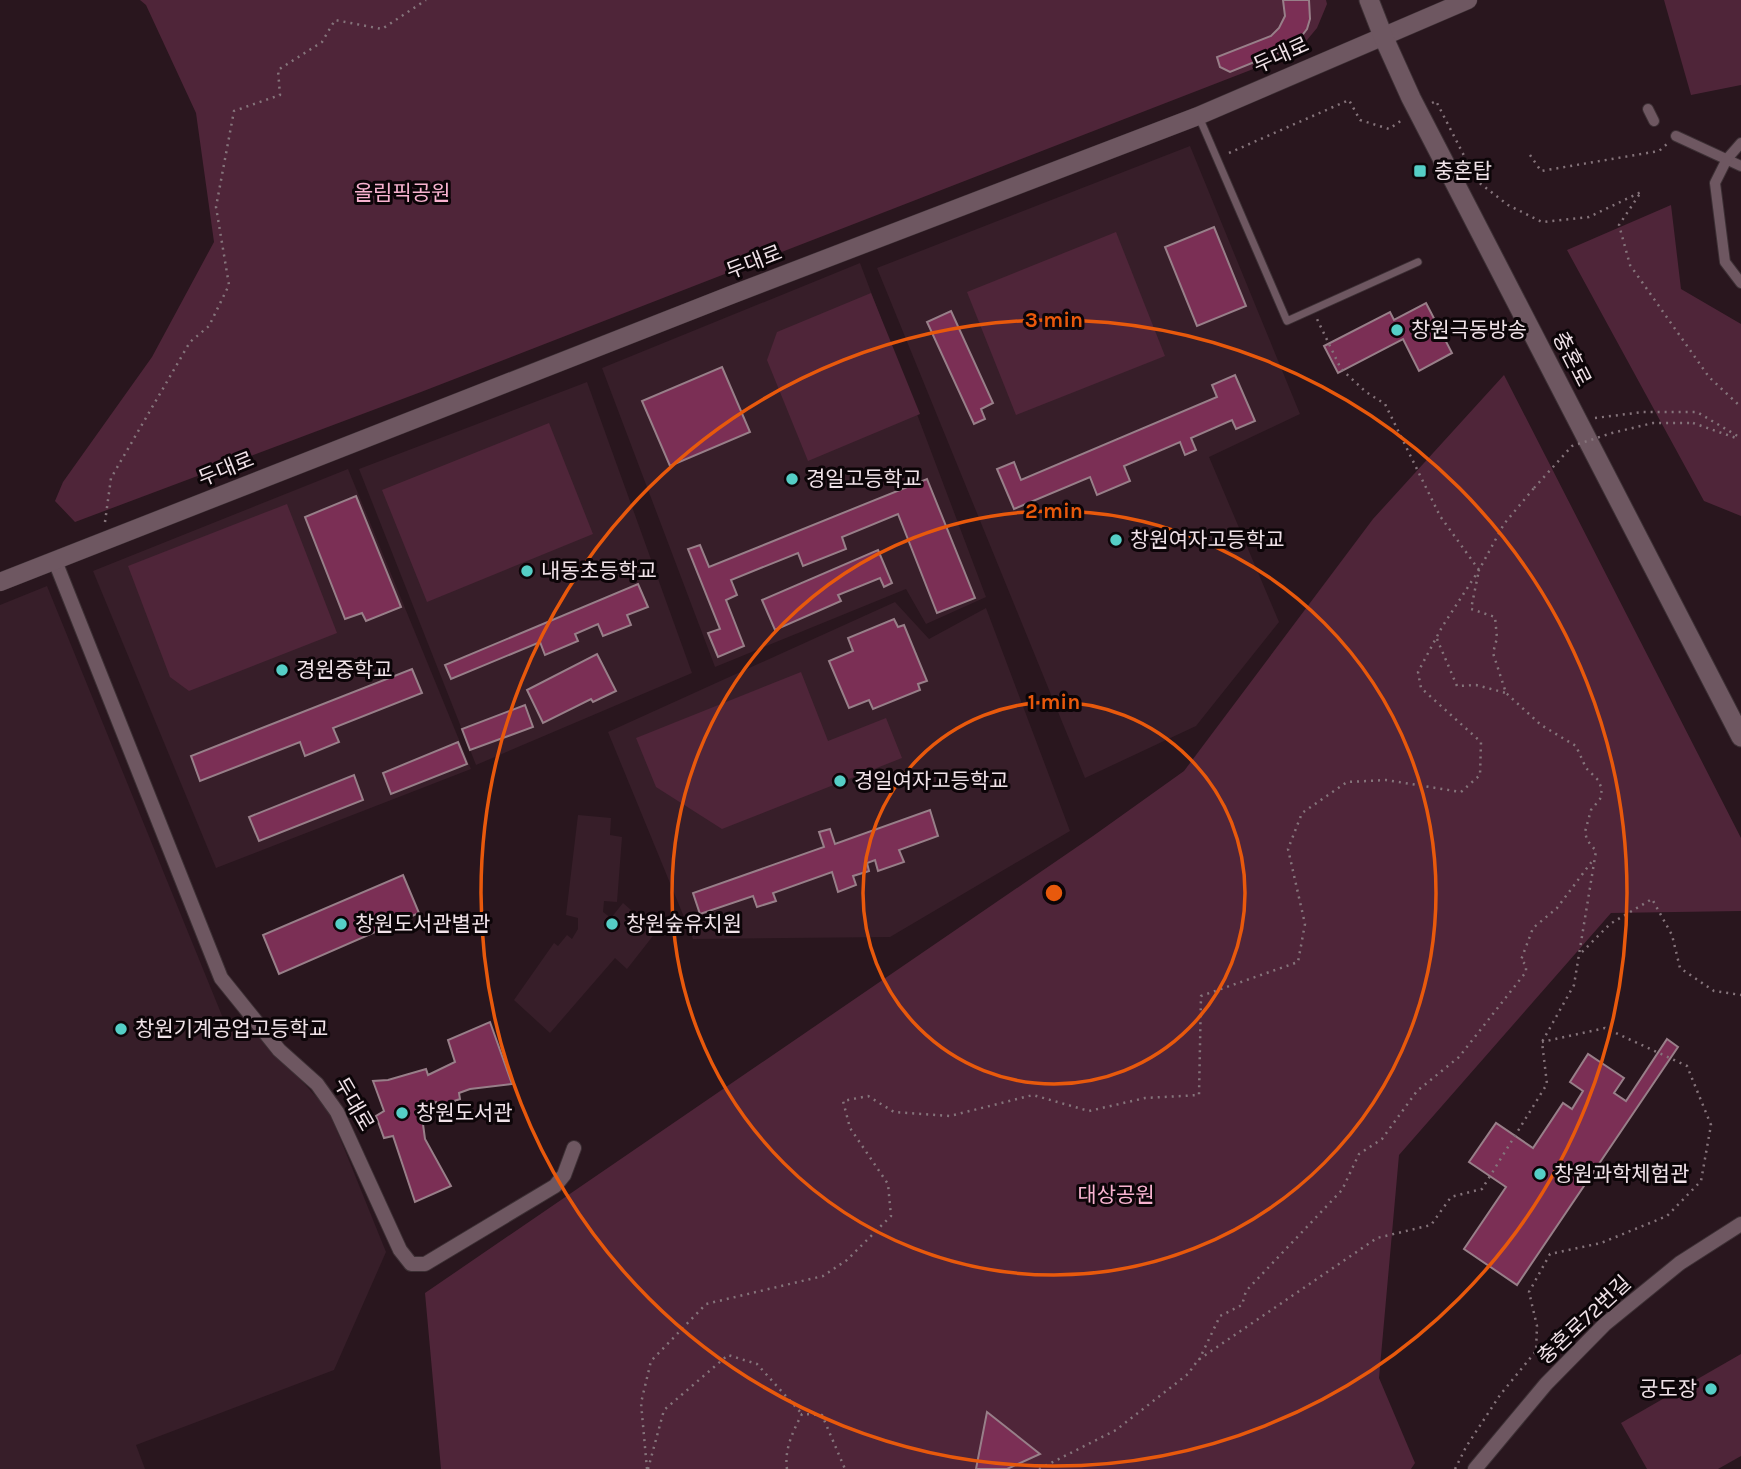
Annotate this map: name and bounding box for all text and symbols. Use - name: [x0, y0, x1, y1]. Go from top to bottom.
- street label: 두대로: [1250, 32, 1312, 78]
- place label: 충혼탑: [1434, 159, 1492, 183]
- marker: 충혼탑: [1412, 163, 1428, 179]
- park label: 올림픽공원: [354, 181, 450, 205]
- street label: 두대로: [723, 240, 785, 284]
- text: 3 min: [1025, 308, 1083, 332]
- place label: 창원극동방송: [1411, 318, 1527, 342]
- marker: 창원극동방송: [1389, 322, 1405, 338]
- street label: 충혼로: [1548, 328, 1596, 390]
- street label: 두대로: [195, 447, 257, 491]
- place label: 경일고등학교: [806, 467, 922, 491]
- marker: 경일고등학교: [784, 471, 800, 487]
- text: 2 min: [1025, 499, 1083, 523]
- place label: 창원여자고등학교: [1130, 528, 1285, 552]
- marker: 창원여자고등학교: [1108, 532, 1124, 548]
- place label: 내동초등학교: [541, 559, 657, 583]
- marker: 내동초등학교: [519, 563, 535, 579]
- place label: 경원중학교: [296, 658, 393, 682]
- marker: 경원중학교: [274, 662, 290, 678]
- text: 1 min: [1028, 690, 1080, 714]
- place label: 경일여자고등학교: [854, 769, 1009, 793]
- marker: 경일여자고등학교: [832, 773, 848, 789]
- centre of rings: [1042, 881, 1066, 905]
- place label: 창원도서관별관: [355, 912, 490, 936]
- place label: 창원숲유치원: [626, 912, 742, 936]
- marker: 창원도서관별관: [333, 916, 349, 932]
- marker: 창원숲유치원: [604, 916, 620, 932]
- place label: 창원기계공업고등학교: [135, 1017, 328, 1041]
- marker: 창원기계공업고등학교: [113, 1021, 129, 1037]
- street label: 두대로: [329, 1073, 379, 1135]
- place label: 창원도서관: [416, 1101, 513, 1125]
- marker: 창원도서관: [394, 1105, 410, 1121]
- place label: 창원과학체험관: [1554, 1162, 1689, 1186]
- marker: 창원과학체험관: [1532, 1166, 1548, 1182]
- park label: 대상공원: [1077, 1183, 1155, 1207]
- street label: 충혼로72번길: [1532, 1271, 1636, 1369]
- place label: 궁도장: [1639, 1377, 1697, 1401]
- marker: 궁도장: [1703, 1381, 1719, 1397]

